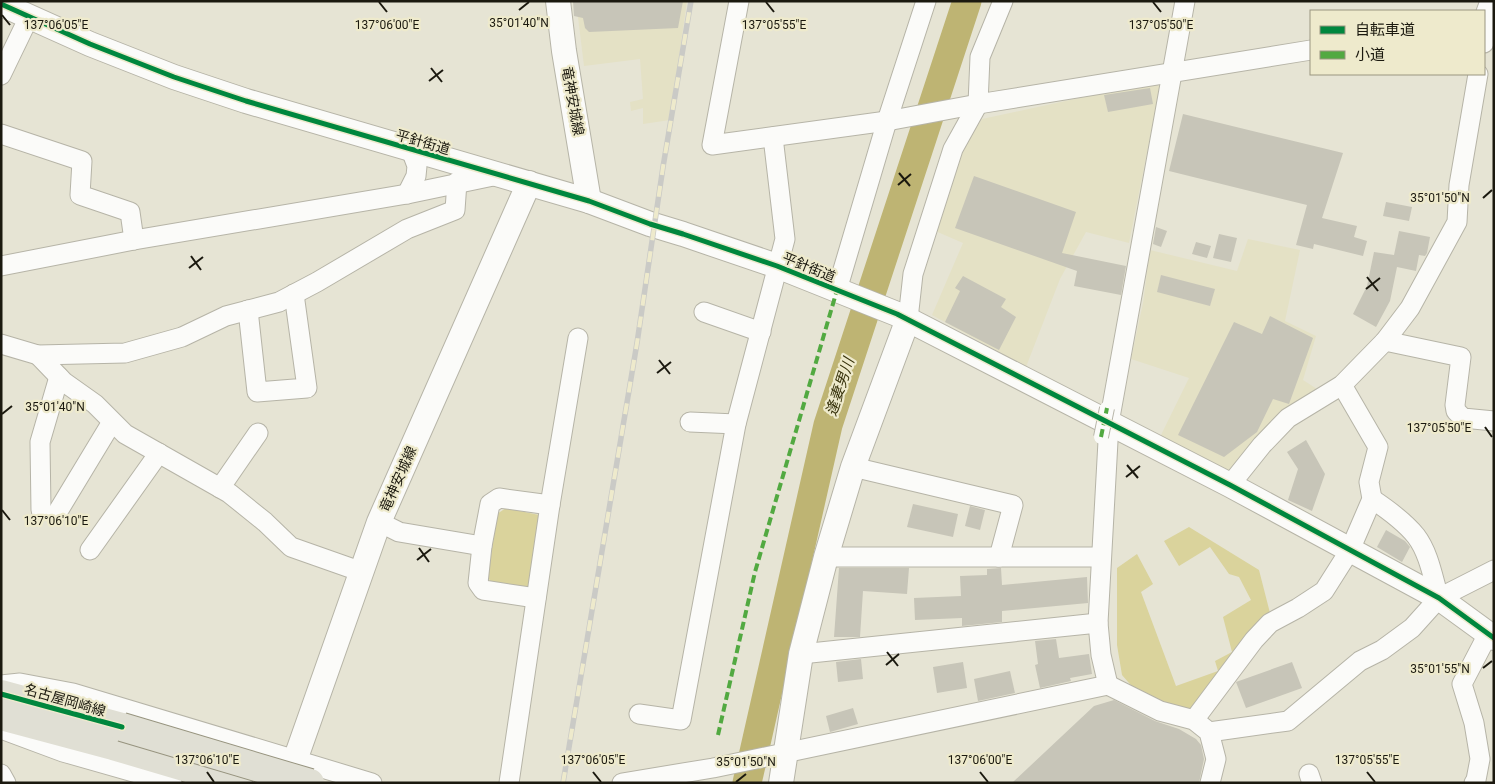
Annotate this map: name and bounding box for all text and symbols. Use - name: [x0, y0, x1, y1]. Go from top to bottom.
- legend: [1310, 10, 1485, 75]
- text: 35°01'40"N: [489, 16, 549, 30]
- text: 137°06'05"E: [24, 18, 88, 32]
- text: 137°06'00"E: [355, 18, 419, 32]
- text: 137°05'55"E: [742, 18, 806, 32]
- text: 137°05'50"E: [1129, 18, 1193, 32]
- text: 自転車道: [1355, 21, 1415, 39]
- text: 小道: [1355, 46, 1385, 64]
- street label: 竜神安城線: [559, 65, 587, 137]
- street label: 平針街道: [394, 127, 452, 157]
- text: 35°01'50"N: [1410, 191, 1470, 205]
- street label: 平針街道: [780, 249, 838, 285]
- water label: 逢妻男川: [822, 354, 858, 418]
- text: 35°01'40"N: [25, 400, 85, 414]
- text: 137°05'50"E: [1407, 421, 1471, 435]
- street label: 竜神安城線: [376, 444, 420, 514]
- text: 137°06'10"E: [24, 514, 88, 528]
- text: 35°01'55"N: [1410, 662, 1470, 676]
- street label: 名古屋岡崎線: [22, 681, 108, 719]
- text: 137°06'10"E: [175, 753, 239, 767]
- text: 137°06'05"E: [561, 753, 625, 767]
- text: 137°06'00"E: [948, 753, 1012, 767]
- text: 137°05'55"E: [1335, 753, 1399, 767]
- text: 35°01'50"N: [716, 755, 776, 769]

